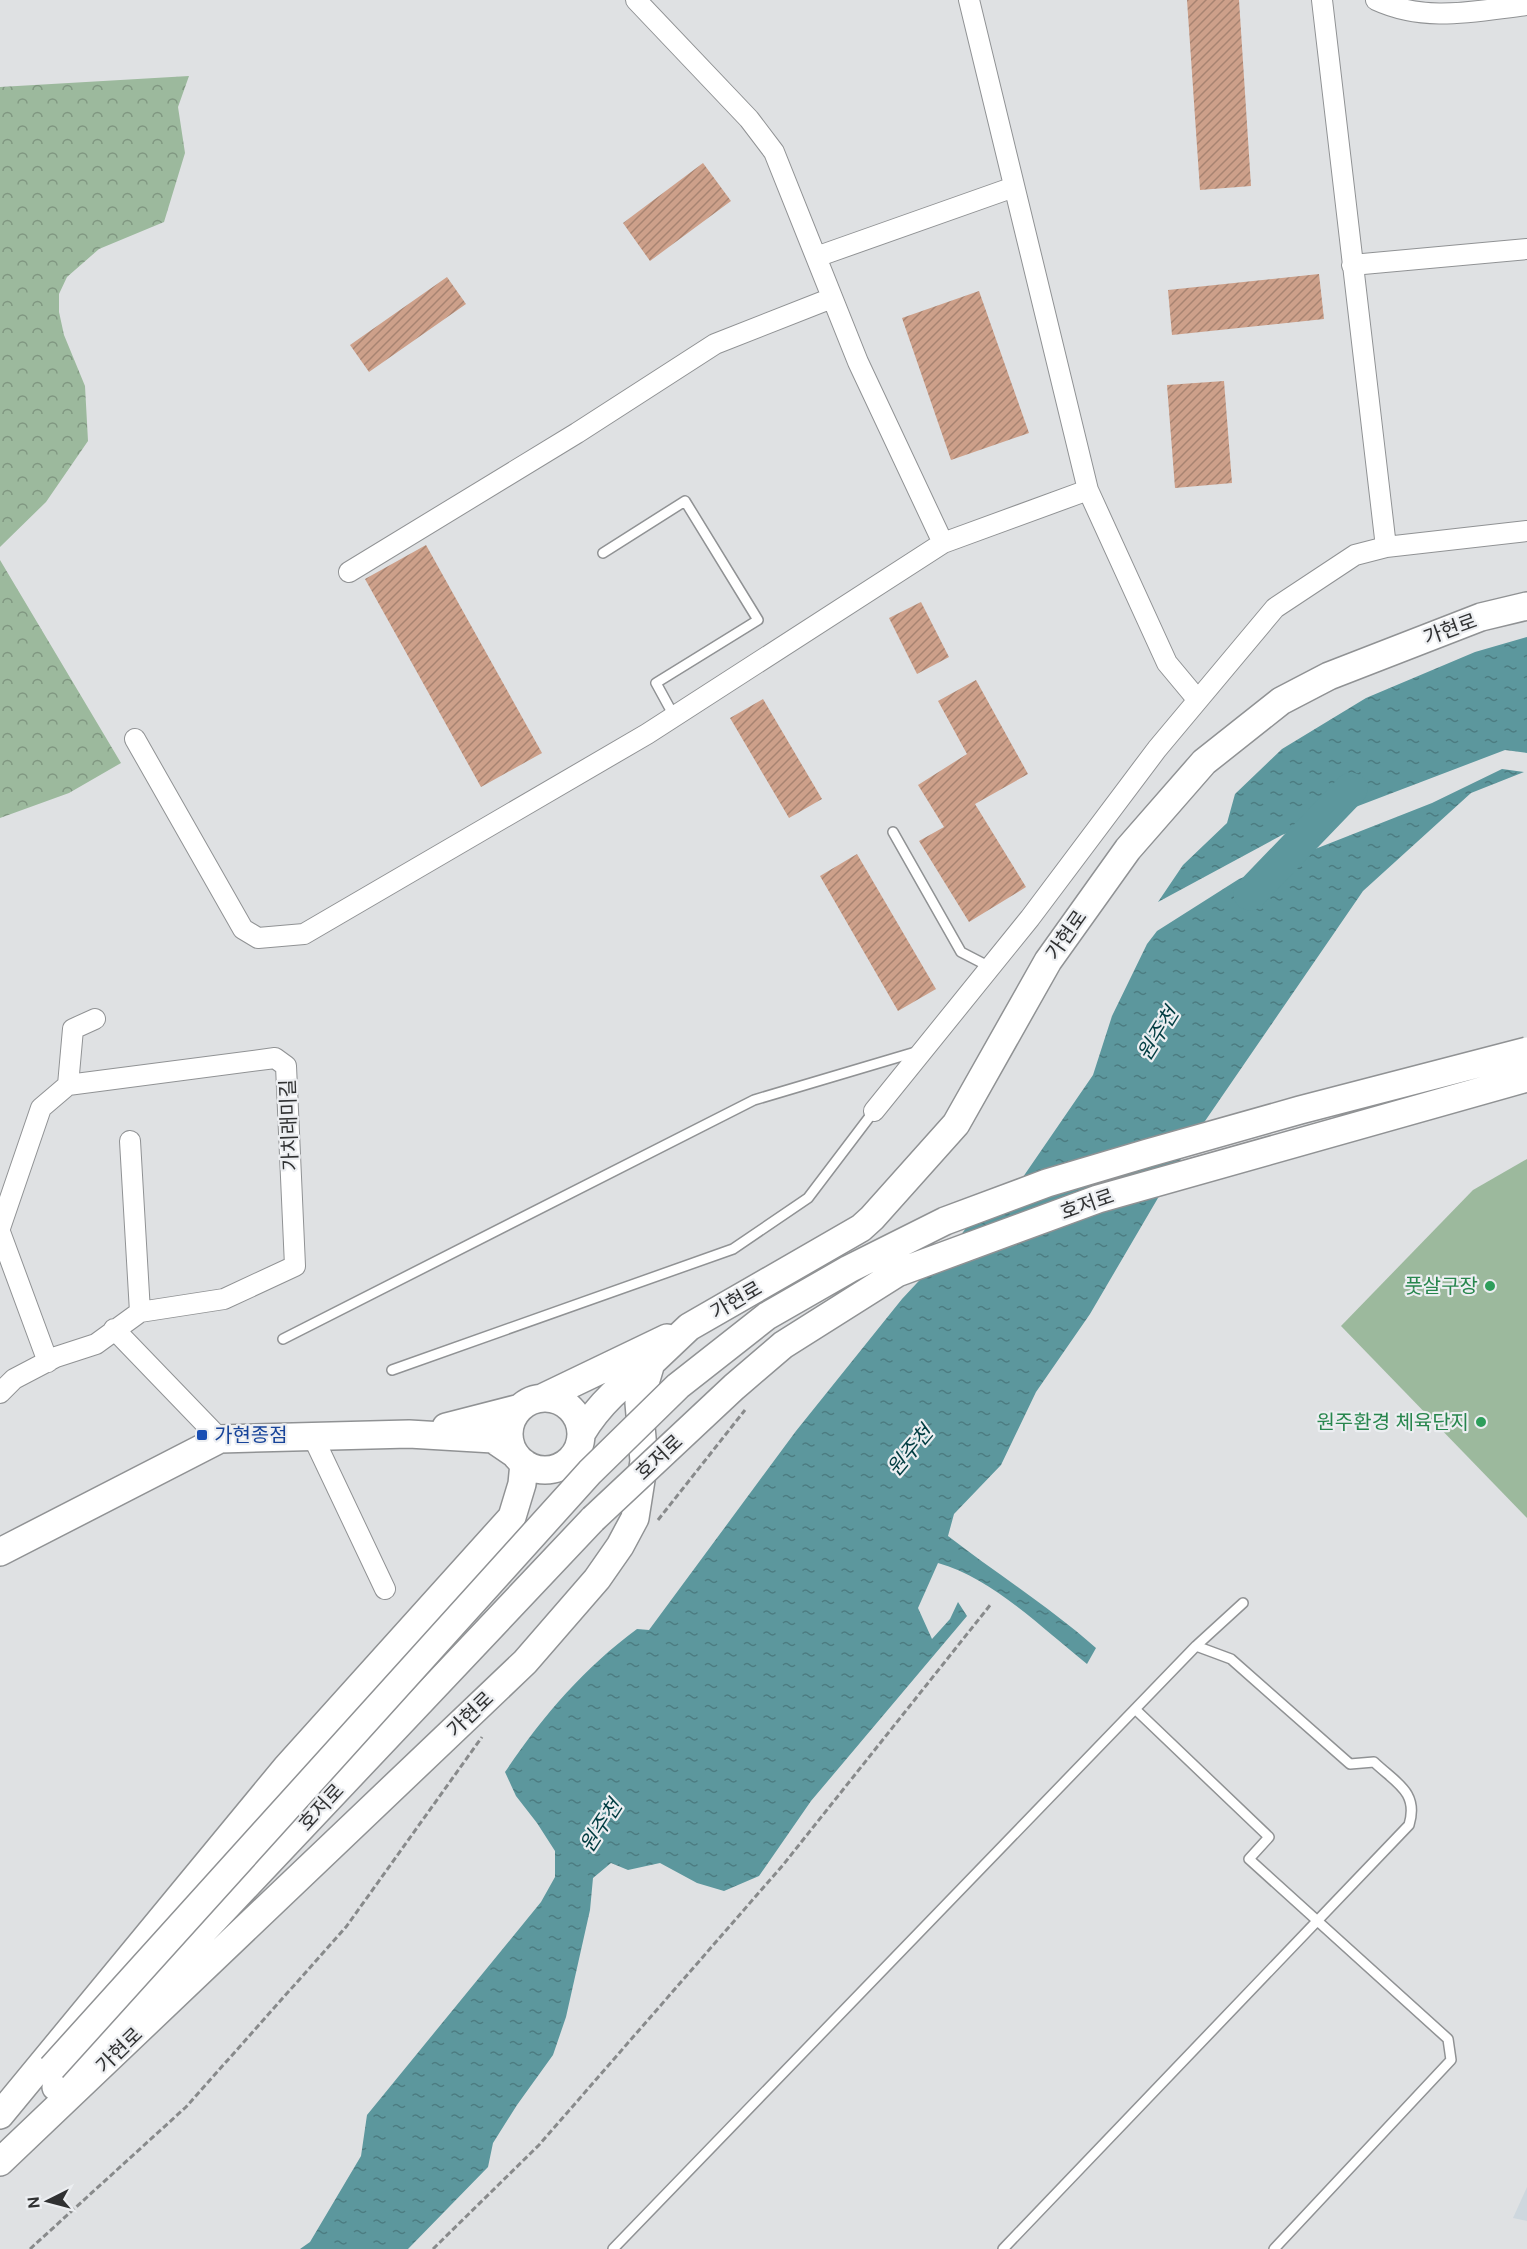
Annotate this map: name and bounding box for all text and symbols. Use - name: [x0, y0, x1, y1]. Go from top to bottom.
- street label: 가현로: [1420, 607, 1480, 651]
- street label: 가현로: [1040, 905, 1092, 965]
- water label: 원주천: [1131, 1000, 1187, 1066]
- street label: 가치래미길: [274, 1079, 304, 1171]
- street label: 호저로: [1057, 1183, 1117, 1225]
- place label: 풋살구장: [1404, 1273, 1478, 1299]
- street label: 가현로: [706, 1275, 766, 1325]
- marker: 풋살구장: [1483, 1279, 1497, 1293]
- place label: 원주환경 체육단지: [1316, 1409, 1469, 1435]
- marker: 원주환경 체육단지: [1474, 1415, 1488, 1429]
- water label: 원주천: [881, 1418, 941, 1482]
- place label: 가현종점: [214, 1422, 288, 1448]
- marker: 가현종점: [195, 1428, 209, 1442]
- street label: 호저로: [630, 1429, 688, 1485]
- street label: 가현로: [441, 1685, 499, 1743]
- street label: 호저로: [293, 1778, 349, 1836]
- water label: 원주천: [573, 1792, 630, 1858]
- street label: 가현로: [90, 2021, 148, 2079]
- north arrow: [18, 2171, 78, 2231]
- text: N: [23, 2196, 45, 2209]

